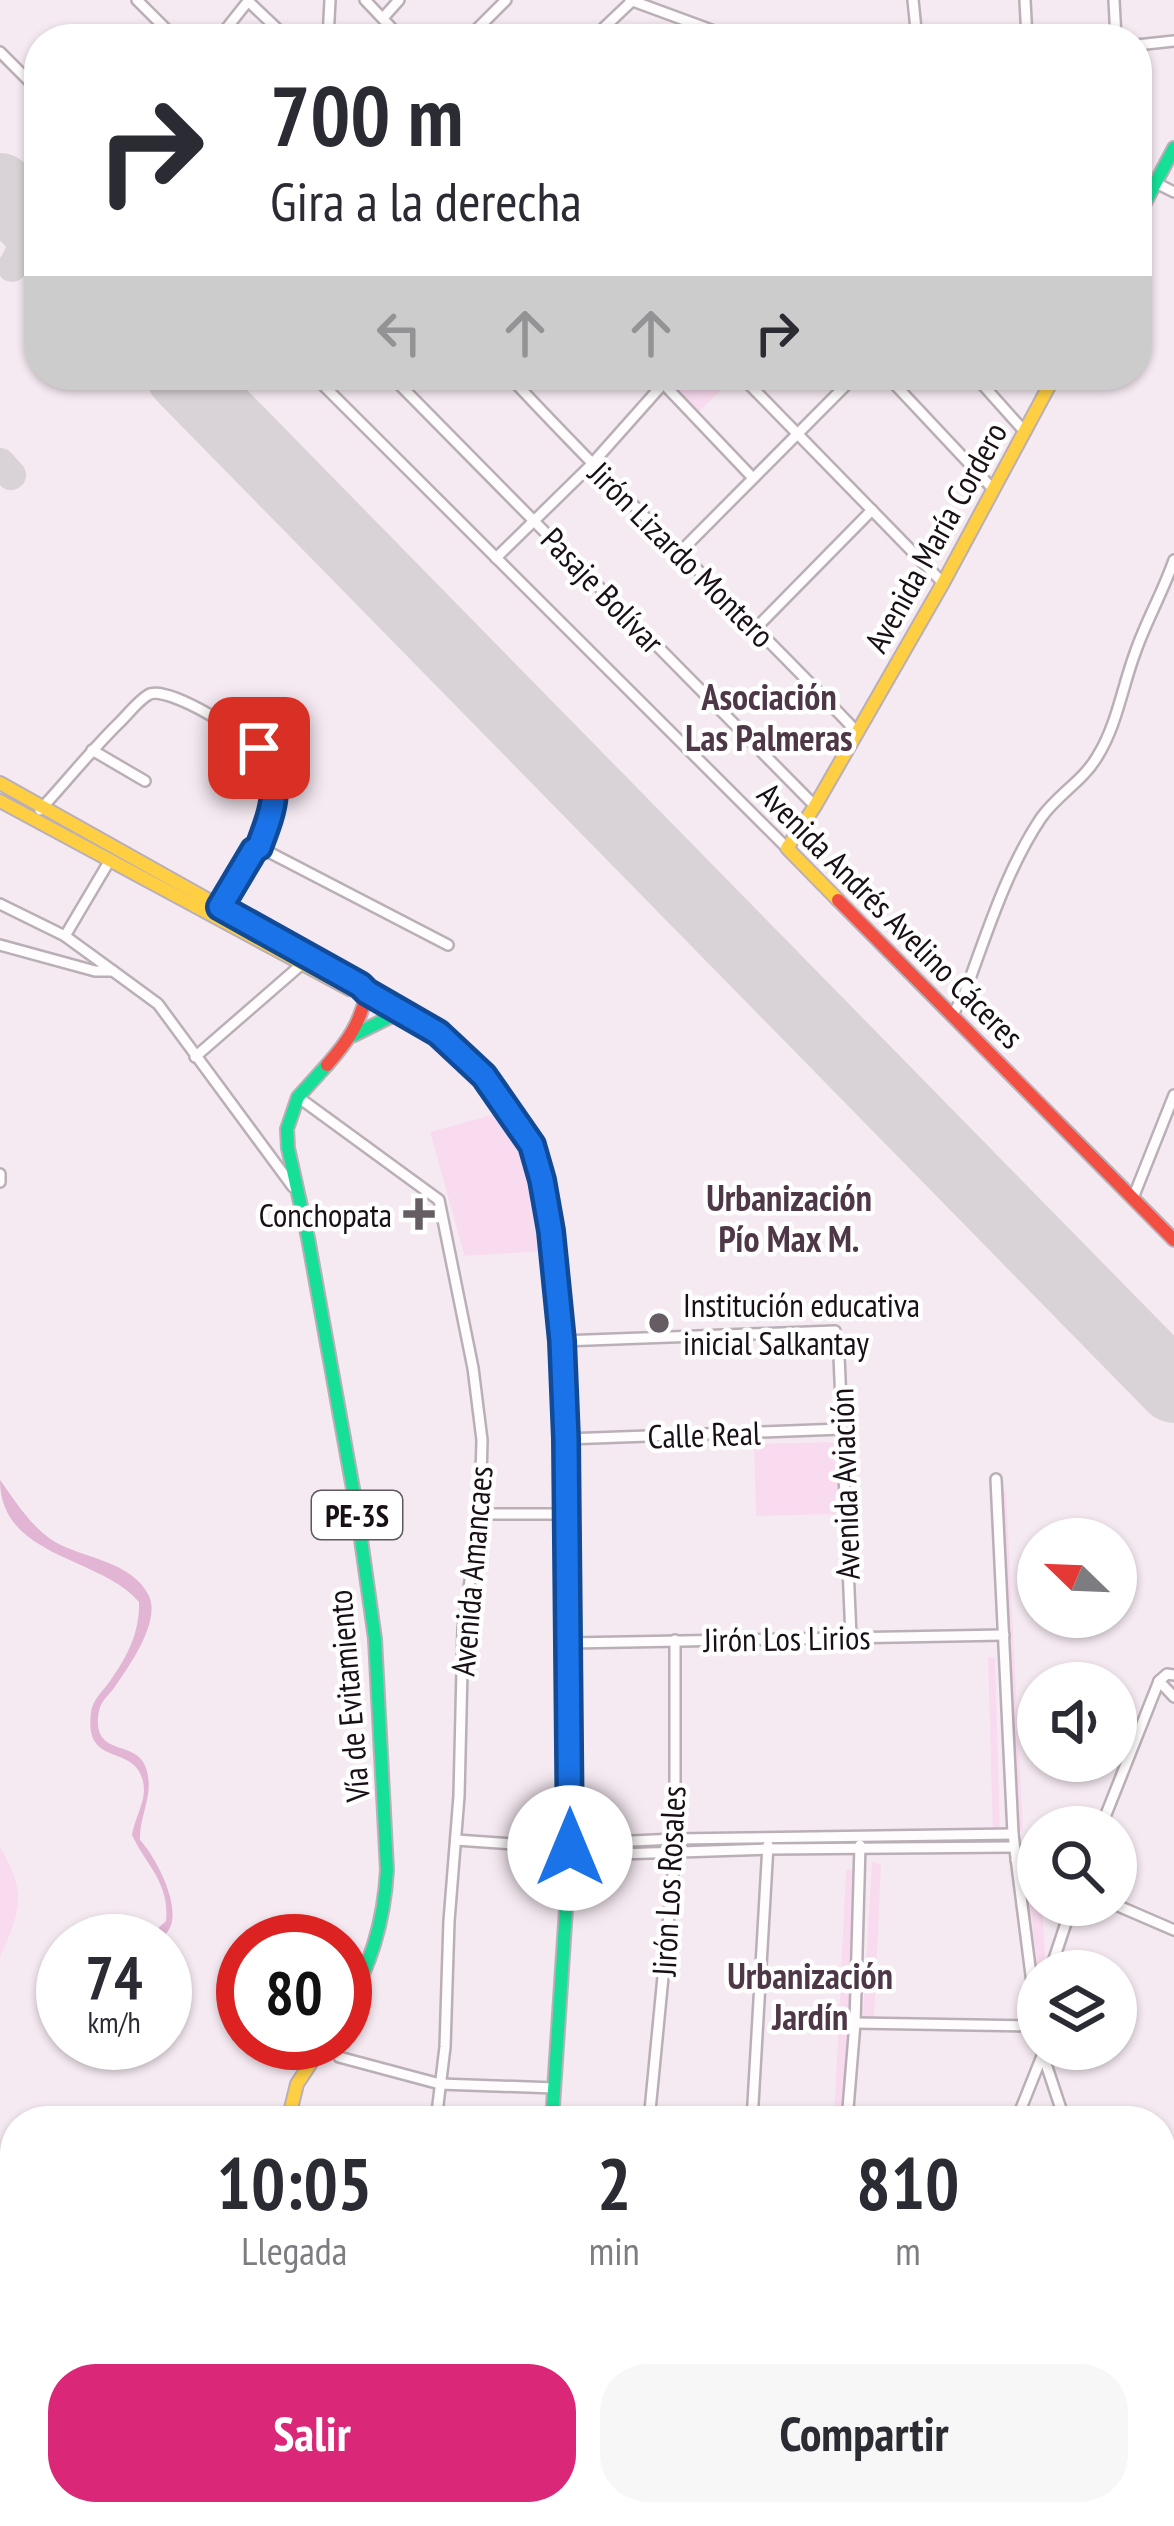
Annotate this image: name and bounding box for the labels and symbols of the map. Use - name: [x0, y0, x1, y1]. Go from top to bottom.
- street label: Avenida María Cordero: [854, 414, 1016, 660]
- street label: Jirón Lizardo Montero: [579, 451, 784, 656]
- street label: Pasaje Bolívar: [532, 518, 674, 662]
- district label: Asociación Las Palmeras: [685, 673, 853, 761]
- pin: [208, 697, 310, 799]
- street label: Avenida Andrés Avelino Cáceres: [749, 773, 1033, 1057]
- district label: Urbanización Pío Max M.: [706, 1174, 872, 1262]
- place label: Conchopata: [259, 1193, 392, 1236]
- marker: Conchopata: [403, 1198, 435, 1230]
- place label: Institución educativa inicial Salkantay: [683, 1283, 920, 1364]
- marker: Institución educativa inicial Salkantay: [646, 1310, 672, 1336]
- street label: Avenida Aviación: [819, 1387, 869, 1581]
- street label: Calle Real: [647, 1411, 762, 1457]
- street label: Avenida Amancaes: [440, 1464, 502, 1678]
- road number: PE-3S: [312, 1491, 402, 1539]
- north arrow: [1017, 1518, 1137, 1638]
- street label: Vía de Evitamiento: [317, 1588, 379, 1805]
- street label: Jirón Los Lirios: [702, 1615, 871, 1661]
- position arrow: [507, 1785, 633, 1911]
- street label: Jirón Los Rosales: [642, 1785, 694, 1978]
- speed limit sign: 80: [216, 1914, 372, 2070]
- district label: Urbanización Jardín: [727, 1952, 893, 2040]

